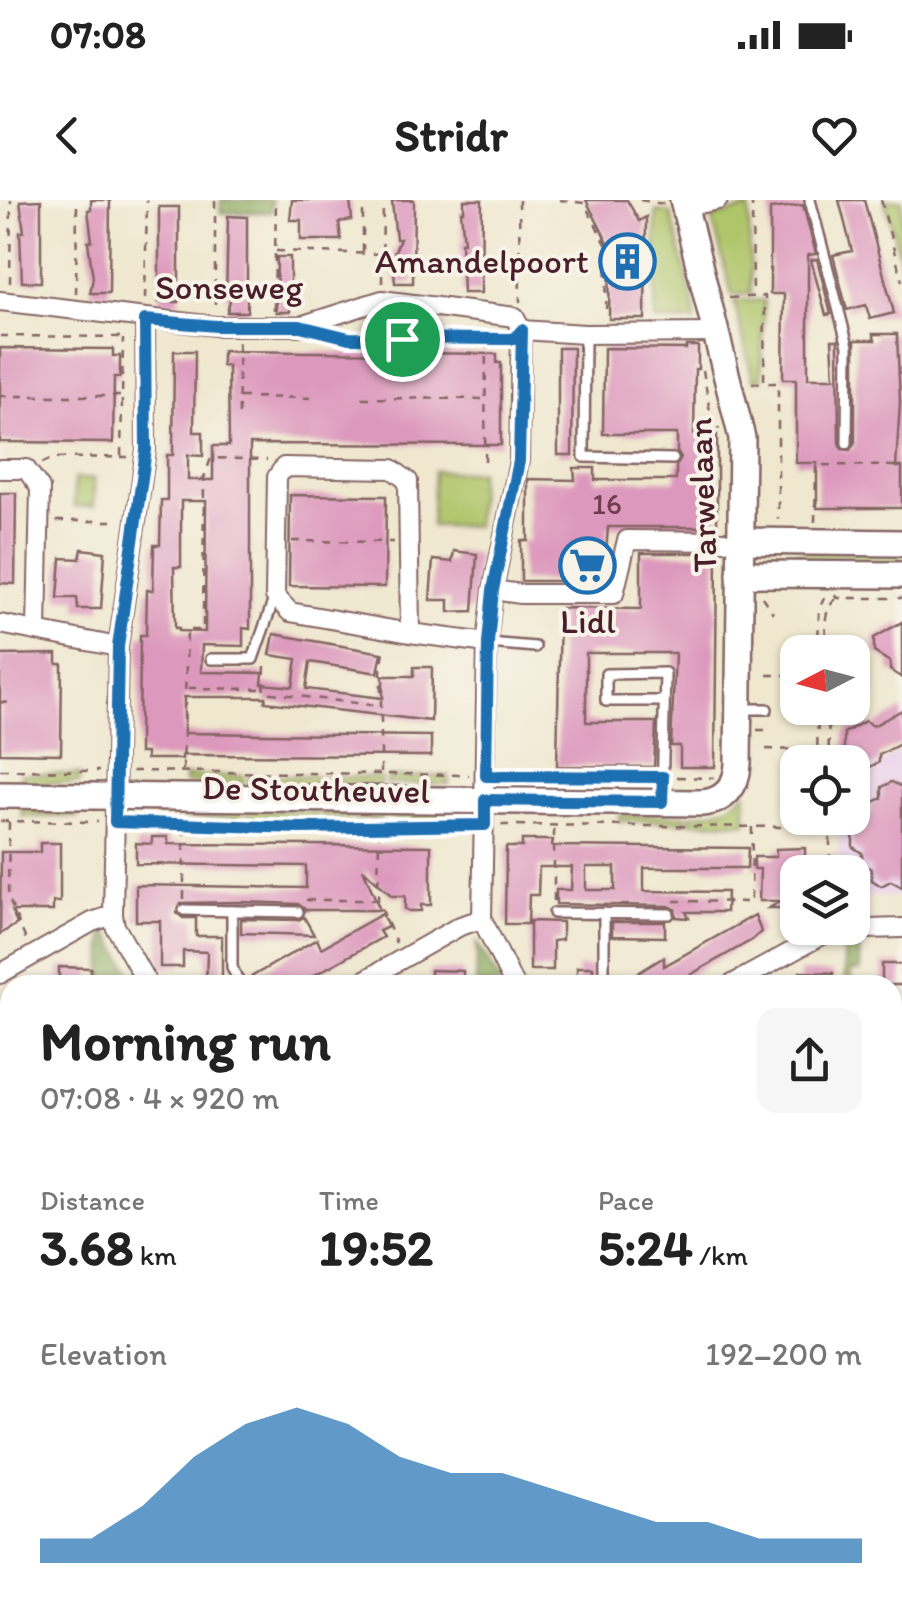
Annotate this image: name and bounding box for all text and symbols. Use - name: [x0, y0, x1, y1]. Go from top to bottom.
- text: 07:08: [50, 12, 146, 58]
- icon: back: [40, 108, 95, 163]
- text: Stridr: [394, 108, 508, 162]
- icon: heart: [807, 108, 862, 163]
- building icon: Amandelpoort: [598, 231, 658, 291]
- place label: Amandelpoort: [375, 240, 589, 282]
- street label: Sonseweg: [155, 266, 303, 308]
- pin: [360, 297, 445, 382]
- icon: arrive: [375, 312, 430, 367]
- street label: Tarwelaan: [678, 417, 726, 573]
- house number: 16: [592, 485, 622, 522]
- supermarket icon: Lidl: [558, 535, 618, 595]
- place label: Lidl: [560, 600, 616, 642]
- north arrow: [780, 635, 870, 725]
- map controls: [780, 635, 870, 945]
- button: locate: [780, 745, 870, 835]
- street label: De Stoutheuvel: [201, 766, 431, 812]
- button: layers: [780, 855, 870, 945]
- text: Morning run: [40, 1008, 331, 1074]
- button: share: [757, 1008, 862, 1113]
- text: 07:08 · 4 × 920 m: [40, 1079, 279, 1117]
- text: Distance: [40, 1183, 145, 1217]
- text: Time: [319, 1183, 379, 1217]
- text: Pace: [598, 1183, 654, 1217]
- text: 3.68: [40, 1217, 133, 1278]
- text: 19:52: [319, 1217, 433, 1278]
- text: 5:24: [598, 1217, 693, 1278]
- text: km: [133, 1238, 177, 1272]
- text: /km: [693, 1238, 748, 1272]
- text: Elevation: [40, 1335, 167, 1373]
- text: 192–200 m: [705, 1335, 862, 1373]

